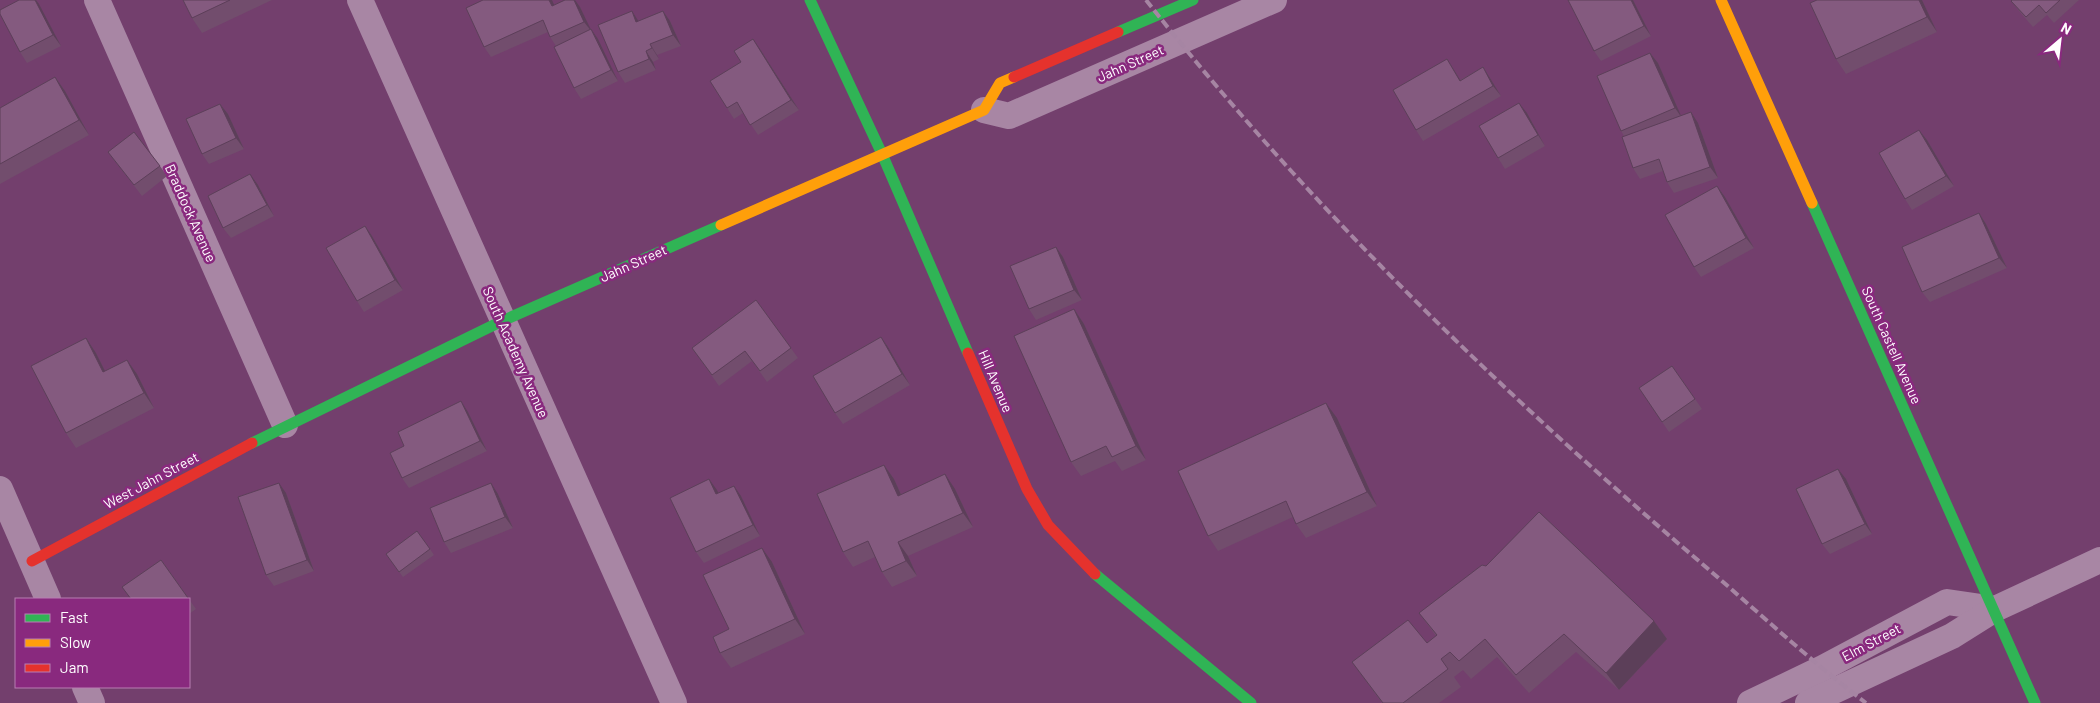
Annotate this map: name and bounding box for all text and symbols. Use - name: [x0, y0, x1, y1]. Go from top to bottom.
- north arrow: [2035, 15, 2085, 65]
- text: N: [2058, 18, 2074, 38]
- street label: Jahn Street: [1094, 41, 1166, 85]
- street label: Braddock Avenue: [162, 161, 220, 265]
- street label: Jahn Street: [597, 241, 669, 285]
- street label: South Castell Avenue: [1858, 283, 1926, 407]
- street label: South Academy Avenue: [479, 284, 553, 420]
- street label: Hill Avenue: [975, 347, 1017, 415]
- street label: West Jahn Street: [101, 448, 201, 512]
- legend: [15, 598, 190, 688]
- text: Fast: [60, 608, 88, 626]
- street label: Elm Street: [1839, 619, 1903, 665]
- text: Slow: [60, 633, 91, 651]
- text: Jam: [60, 658, 89, 676]

